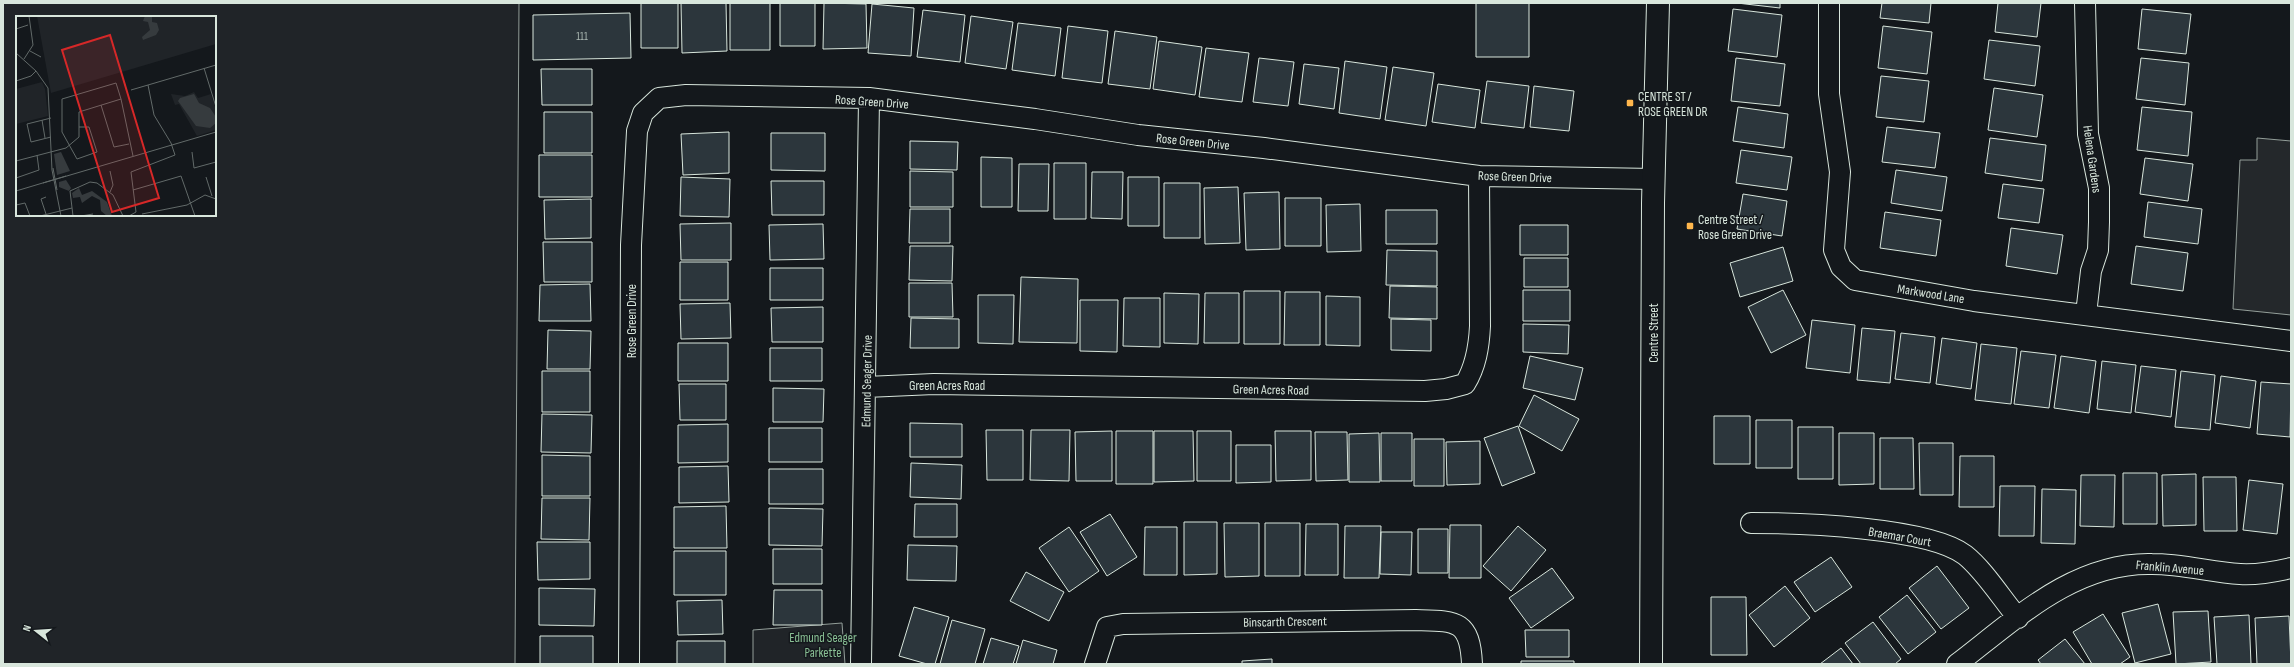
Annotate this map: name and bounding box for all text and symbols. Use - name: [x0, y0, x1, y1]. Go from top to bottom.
- inset map: [16, 16, 216, 216]
- house number: 111: [576, 30, 588, 43]
- place label: CENTRE ST / ROSE GREEN DR: [1638, 89, 1708, 120]
- street label: Rose Green Drive: [834, 91, 909, 113]
- marker: CENTRE ST / ROSE GREEN DR: [1625, 98, 1635, 108]
- street label: Helena Gardens: [2079, 124, 2105, 194]
- street label: Rose Green Drive: [1155, 130, 1231, 154]
- street label: Rose Green Drive: [1478, 168, 1552, 186]
- place label: Centre Street / Rose Green Drive: [1698, 212, 1772, 243]
- marker: Centre Street / Rose Green Drive: [1685, 221, 1695, 231]
- street label: Markwood Lane: [1896, 281, 1965, 307]
- street label: Rose Green Drive: [624, 284, 640, 358]
- street label: Centre Street: [1646, 303, 1662, 363]
- street label: Edmund Seager Drive: [858, 335, 876, 427]
- street label: Green Acres Road: [909, 378, 985, 394]
- street label: Green Acres Road: [1233, 381, 1309, 399]
- street label: Braemar Court: [1867, 524, 1933, 550]
- street label: Franklin Avenue: [2135, 557, 2205, 579]
- north arrow: [16, 611, 56, 651]
- street label: Binscarth Crescent: [1243, 613, 1327, 631]
- text: N: [20, 623, 34, 633]
- park label: Edmund Seager Parkette: [789, 630, 857, 661]

